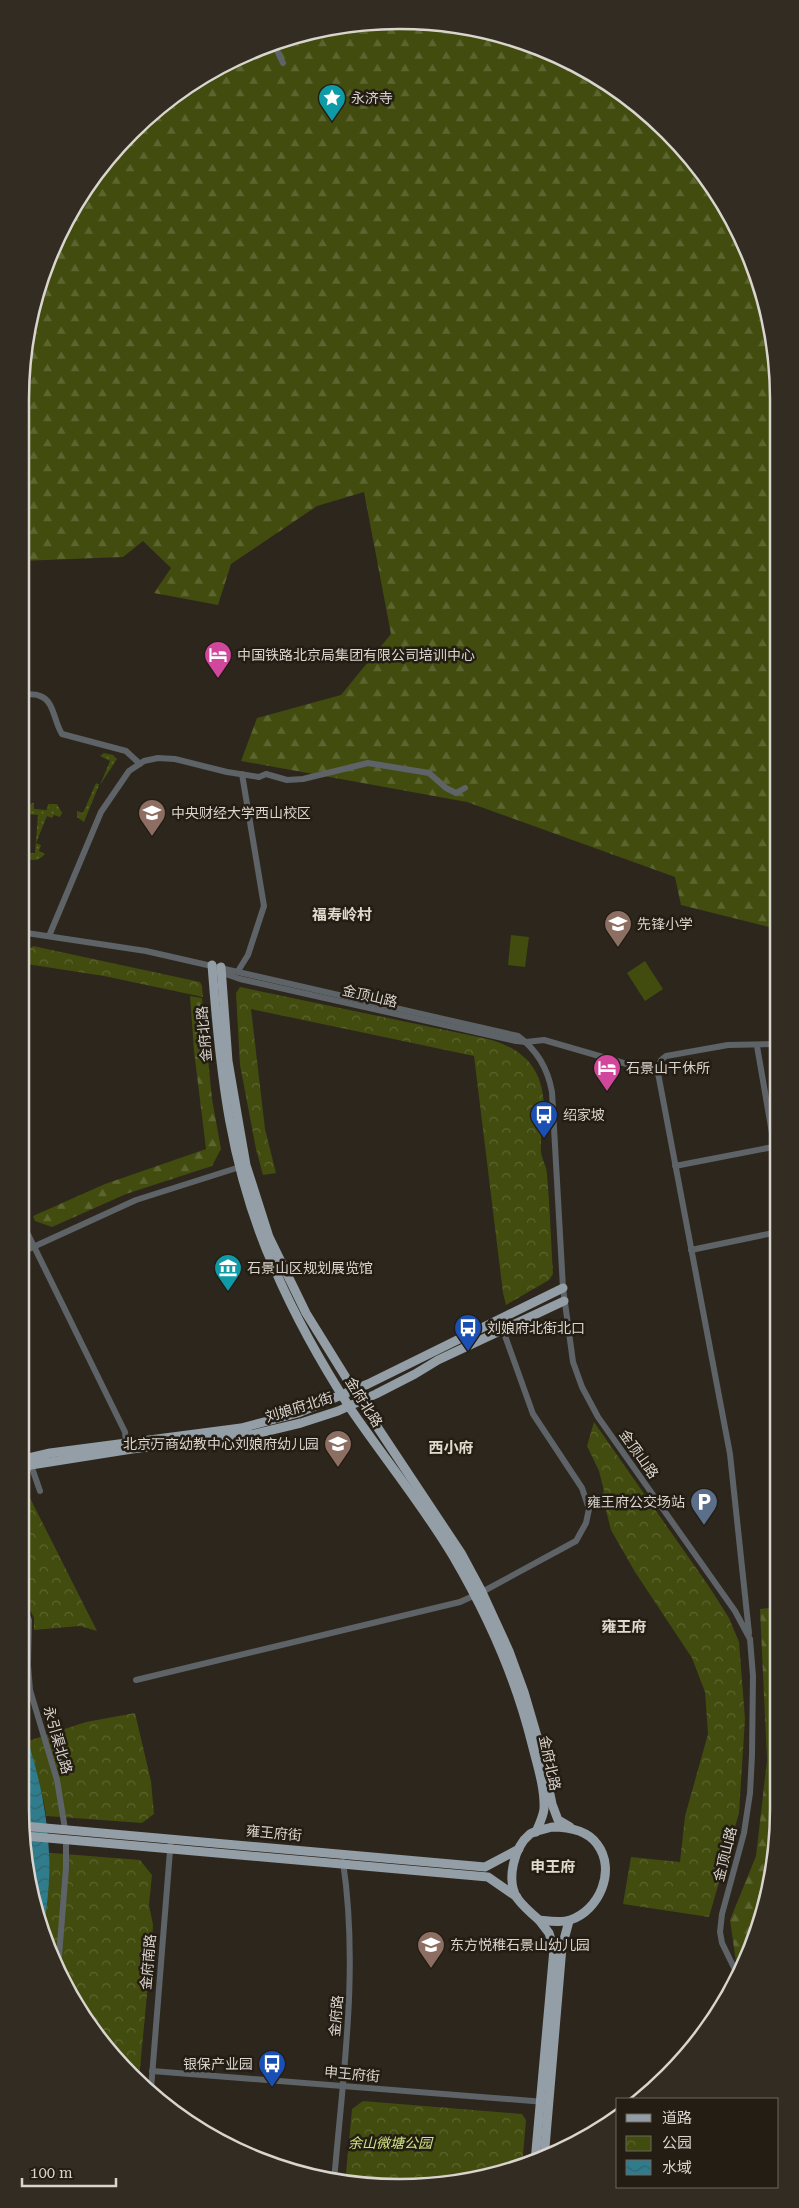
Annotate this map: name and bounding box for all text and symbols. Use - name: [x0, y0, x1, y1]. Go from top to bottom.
- place icon: 永济寺: [317, 83, 347, 122]
- place label: 永济寺: [351, 90, 393, 106]
- hotel icon: 中国铁路北京局集团有限公司培训中心: [203, 640, 233, 679]
- place label: 中国铁路北京局集团有限公司培训中心: [237, 647, 475, 663]
- school or university icon: 中央财经大学西山校区: [137, 798, 167, 837]
- place label: 中央财经大学西山校区: [171, 805, 311, 821]
- district label: 福寿岭村: [312, 906, 372, 924]
- school or university icon: 先锋小学: [603, 909, 633, 948]
- place label: 先锋小学: [637, 916, 693, 932]
- street label: 金顶山路: [341, 982, 399, 1010]
- street label: 金府北路: [194, 1005, 214, 1063]
- hotel icon: 石景山干休所: [592, 1053, 622, 1092]
- place label: 石景山干休所: [626, 1060, 710, 1076]
- bus stop icon: 绍家坡: [529, 1100, 559, 1139]
- place label: 绍家坡: [563, 1107, 605, 1123]
- museum icon: 石景山区规划展览馆: [213, 1253, 243, 1292]
- place label: 石景山区规划展览馆: [247, 1260, 373, 1276]
- bus stop icon: 刘娘府北街北口: [453, 1313, 483, 1352]
- place label: 刘娘府北街北口: [487, 1320, 585, 1336]
- street label: 金府北路: [342, 1374, 386, 1430]
- street label: 刘娘府北街: [263, 1389, 335, 1425]
- street label: 金顶山路: [616, 1426, 662, 1482]
- school or university icon: 北京万商幼教中心刘娘府幼儿园: [323, 1429, 353, 1468]
- place label: 北京万商幼教中心刘娘府幼儿园: [123, 1436, 319, 1452]
- district label: 西小府: [428, 1439, 474, 1457]
- parking icon: 雍王府公交场站: [689, 1487, 719, 1526]
- place label: 雍王府公交场站: [587, 1494, 685, 1510]
- district label: 雍王府: [601, 1618, 647, 1636]
- street label: 永引渠北路: [41, 1704, 75, 1776]
- street label: 金府北路: [536, 1734, 564, 1792]
- street label: 雍王府街: [245, 1823, 303, 1843]
- street label: 金顶山路: [710, 1825, 740, 1883]
- district label: 申王府: [530, 1858, 576, 1876]
- school or university icon: 东方悦稚石景山幼儿园: [416, 1930, 446, 1969]
- street label: 金府南路: [138, 1933, 158, 1991]
- place label: 东方悦稚石景山幼儿园: [450, 1937, 590, 1953]
- street label: 金府路: [326, 1994, 346, 2038]
- bus stop icon: 银保产业园: [257, 2049, 287, 2088]
- place label: 银保产业园: [183, 2056, 253, 2072]
- street label: 申王府街: [323, 2064, 381, 2084]
- legend: [616, 2098, 779, 2188]
- text: 道路: [662, 2109, 692, 2127]
- text: 公园: [662, 2134, 692, 2152]
- park label: 余山微塘公园: [348, 2135, 434, 2151]
- scale bar: [22, 2156, 116, 2188]
- text: 水域: [662, 2159, 692, 2177]
- text: 100 m: [30, 2164, 73, 2182]

